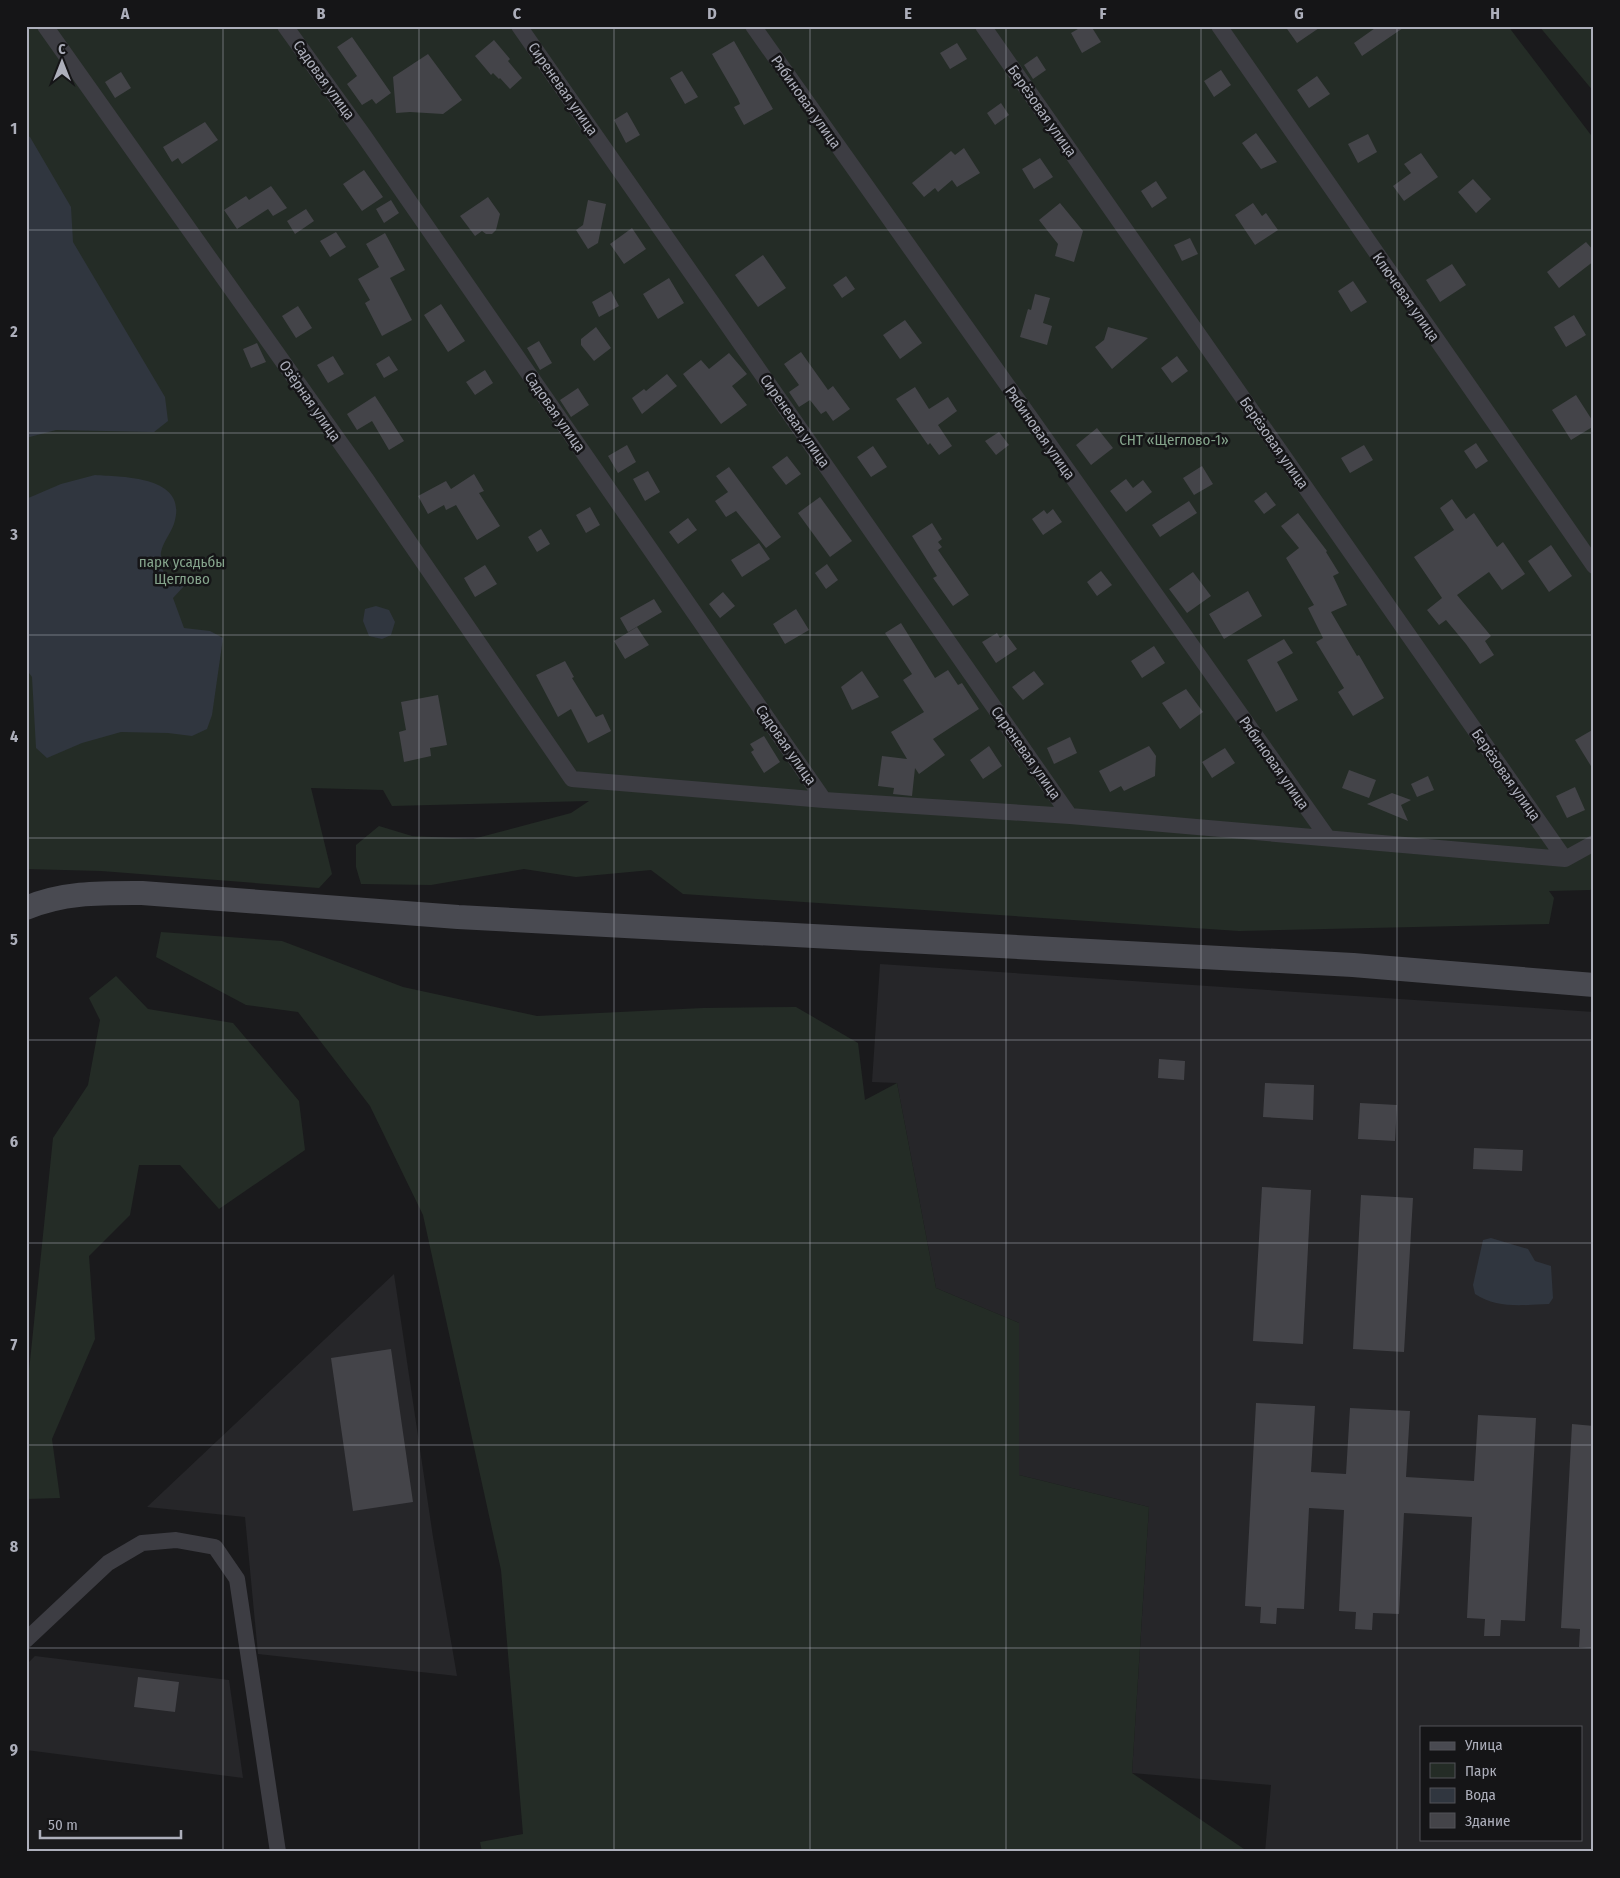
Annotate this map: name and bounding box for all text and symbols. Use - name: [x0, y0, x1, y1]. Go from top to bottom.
- text: A: [120, 4, 130, 23]
- text: B: [317, 4, 326, 23]
- text: C: [513, 4, 522, 23]
- text: D: [707, 4, 717, 23]
- text: E: [904, 4, 912, 23]
- text: F: [1099, 4, 1107, 23]
- text: G: [1294, 4, 1304, 23]
- text: H: [1490, 4, 1500, 23]
- street label: Садовая улица: [289, 37, 359, 123]
- north arrow: [38, 38, 88, 88]
- street label: Сиреневая улица: [524, 39, 602, 139]
- text: С: [58, 41, 66, 58]
- street label: Рябиновая улица: [767, 52, 845, 152]
- street label: Берёзовая улица: [1004, 62, 1080, 160]
- text: 1: [11, 119, 17, 138]
- street label: Ключевая улица: [1369, 249, 1443, 345]
- text: 2: [9, 322, 18, 341]
- street label: Озёрная улица: [275, 357, 345, 445]
- street label: Садовая улица: [521, 369, 589, 455]
- street label: Сиреневая улица: [756, 371, 834, 471]
- street label: Рябиновая улица: [1001, 383, 1079, 483]
- street label: Берёзовая улица: [1236, 394, 1312, 492]
- park label: СНТ «Щеглово-1»: [1119, 431, 1229, 449]
- text: 3: [9, 525, 18, 544]
- park label: парк усадьбы Щеглово: [139, 553, 225, 588]
- street label: Садовая улица: [752, 702, 820, 788]
- street label: Сиреневая улица: [987, 703, 1065, 803]
- street label: Рябиновая улица: [1235, 713, 1313, 813]
- street label: Берёзовая улица: [1468, 726, 1544, 824]
- text: 4: [10, 727, 18, 746]
- text: 5: [10, 930, 18, 949]
- text: 6: [10, 1132, 18, 1151]
- text: 7: [11, 1335, 18, 1354]
- text: 8: [10, 1537, 19, 1556]
- legend: [1420, 1726, 1582, 1840]
- text: Улица: [1464, 1736, 1503, 1754]
- text: 9: [10, 1740, 18, 1759]
- text: Парк: [1465, 1762, 1496, 1780]
- text: Вода: [1465, 1786, 1496, 1804]
- scale bar: [40, 1808, 181, 1840]
- text: Здание: [1465, 1812, 1511, 1830]
- text: 50 m: [48, 1816, 78, 1834]

